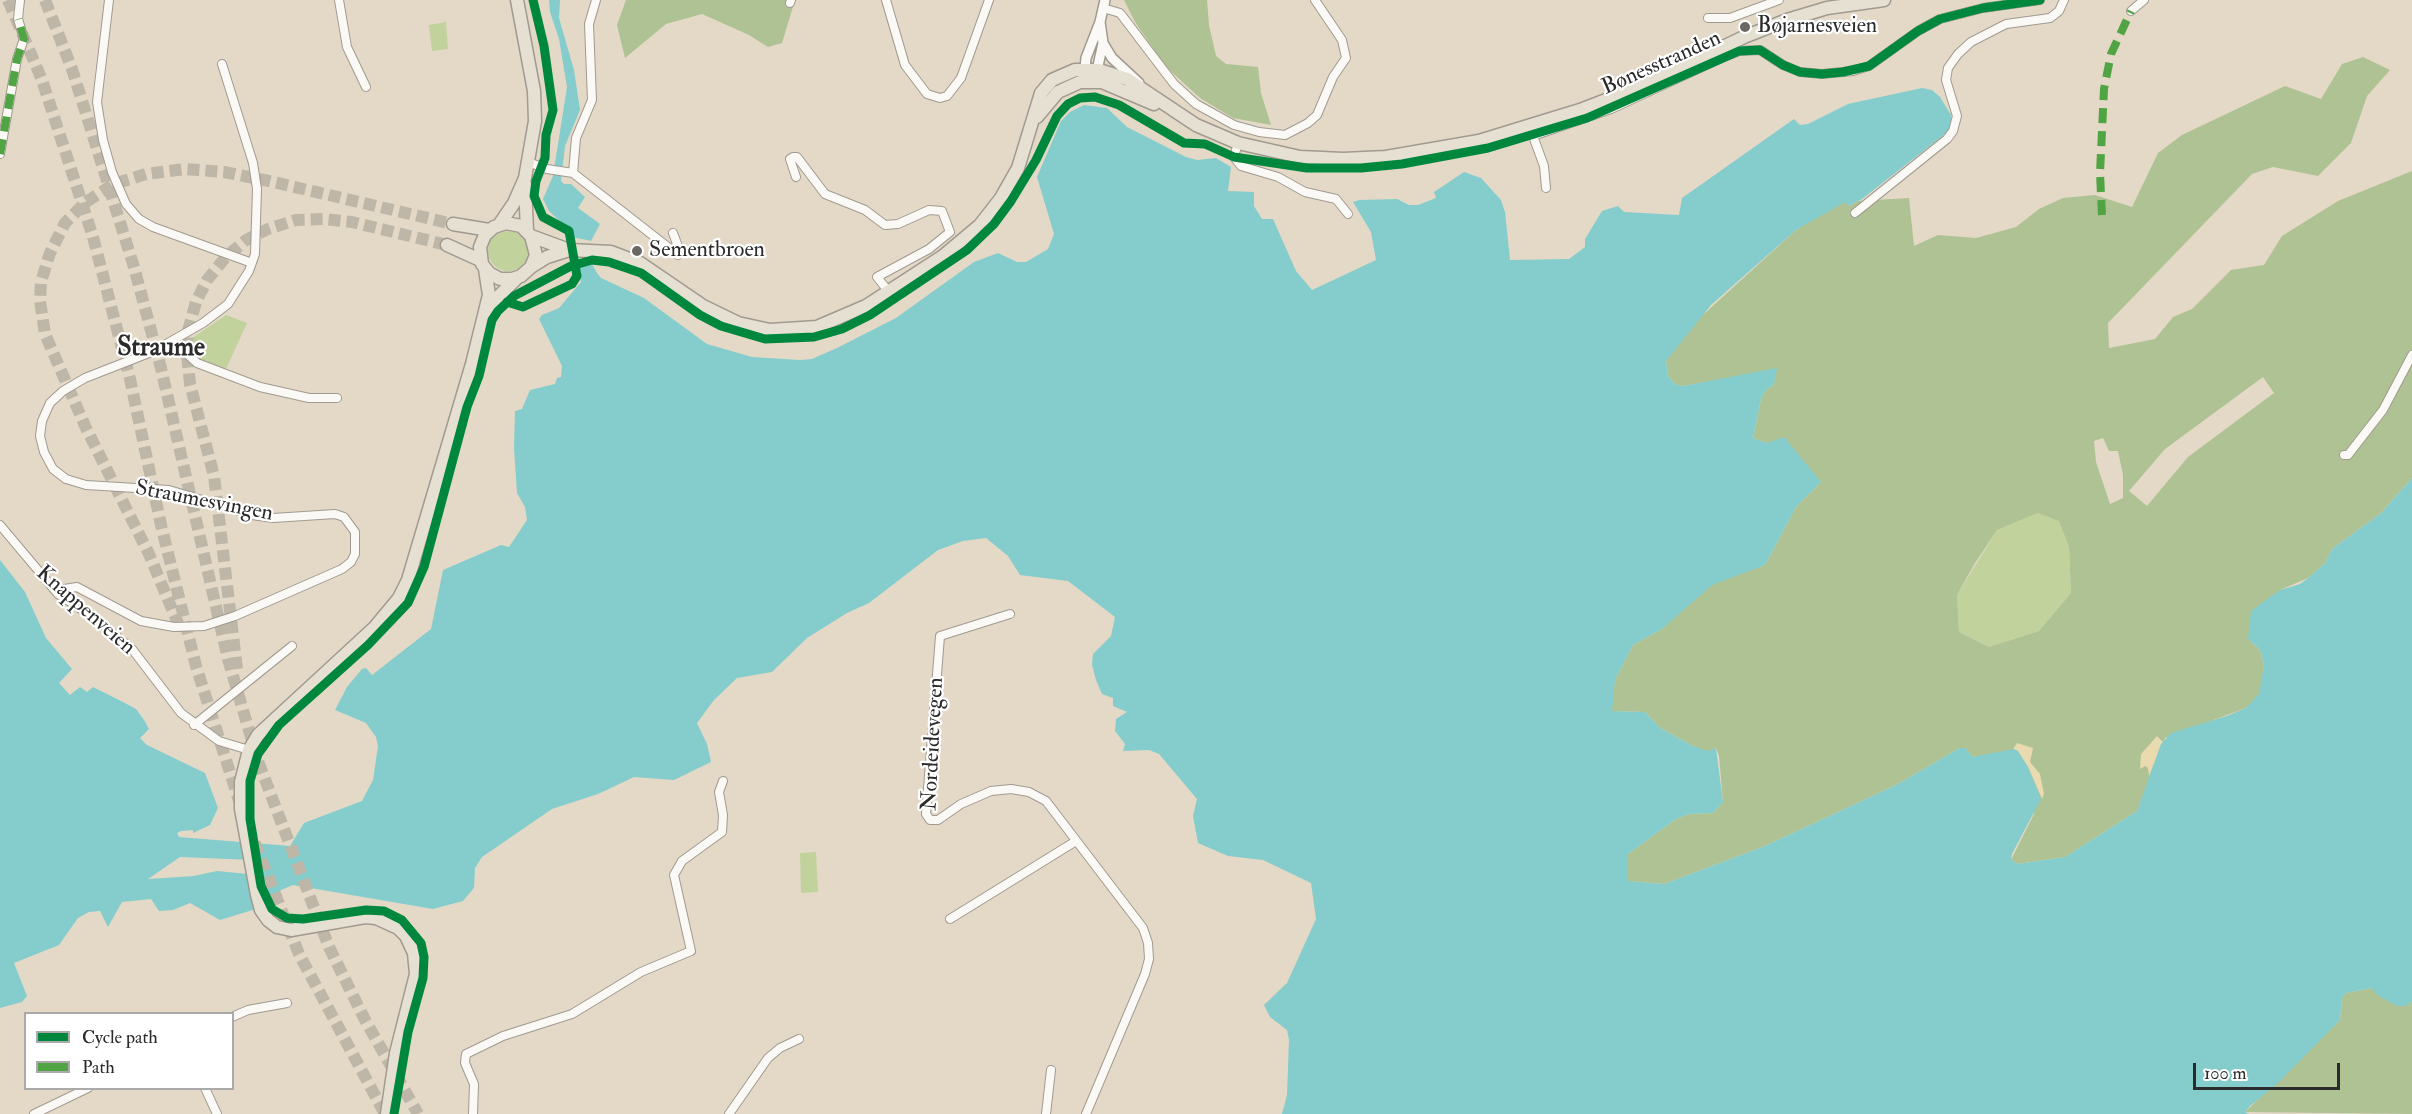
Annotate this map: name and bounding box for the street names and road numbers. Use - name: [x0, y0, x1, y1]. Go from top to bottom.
- street label: Bønesstranden: [1598, 26, 1726, 102]
- street label: Straumesvingen: [133, 476, 275, 528]
- street label: Knappenveien: [30, 561, 140, 661]
- street label: Nordeidevegen: [917, 677, 951, 811]

